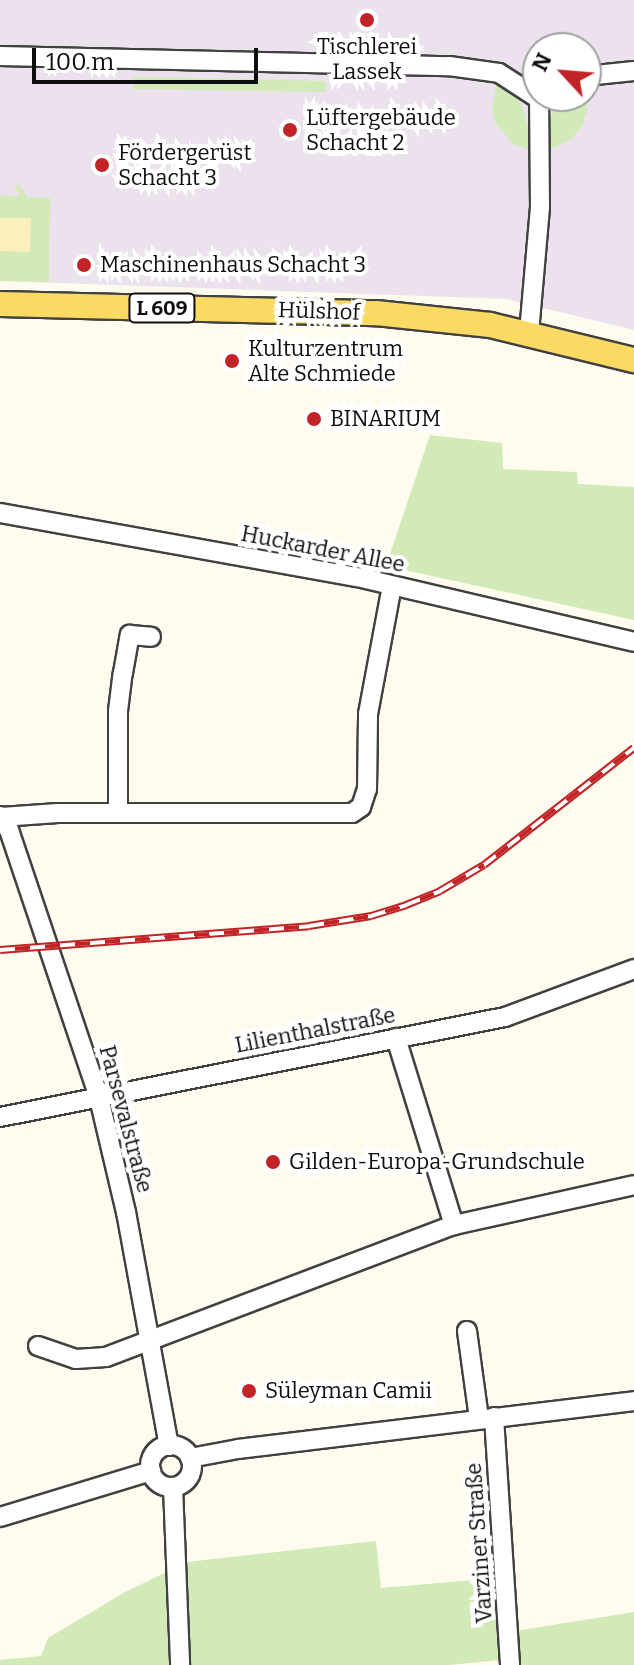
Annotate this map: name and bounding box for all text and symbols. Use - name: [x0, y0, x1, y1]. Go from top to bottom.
- marker: Tischlerei Lassek: [358, 11, 376, 29]
- scale bar: [36, 32, 262, 82]
- north arrow: [522, 32, 602, 112]
- place label: Tischlerei Lassek: [317, 33, 417, 84]
- text: 100 m: [46, 48, 114, 76]
- text: N: [526, 49, 558, 76]
- place label: Lüftergebäude Schacht 2: [306, 104, 456, 156]
- marker: Lüftergebäude Schacht 2: [281, 121, 299, 139]
- place label: Fördergerüst Schacht 3: [118, 139, 251, 190]
- marker: Fördergerüst Schacht 3: [93, 156, 111, 174]
- place label: Maschinenhaus Schacht 3: [100, 252, 366, 278]
- marker: Maschinenhaus Schacht 3: [75, 256, 93, 274]
- road number: L 609: [128, 292, 196, 324]
- street label: Hülshof: [278, 296, 360, 326]
- place label: Kulturzentrum Alte Schmiede: [248, 335, 403, 386]
- marker: Kulturzentrum Alte Schmiede: [223, 352, 241, 370]
- place label: BINARIUM: [330, 406, 441, 432]
- marker: BINARIUM: [305, 410, 323, 428]
- street label: Huckarder Allee: [239, 520, 407, 578]
- street label: Lilienthalstraße: [233, 1002, 397, 1058]
- street label: Parsevalstraße: [94, 1042, 158, 1196]
- place label: Gilden-Europa-Grundschule: [289, 1149, 585, 1175]
- marker: Gilden-Europa-Grundschule: [264, 1153, 282, 1171]
- place label: Süleyman Camii: [265, 1378, 432, 1404]
- marker: Süleyman Camii: [240, 1382, 258, 1400]
- street label: Varziner Straße: [460, 1462, 498, 1624]

